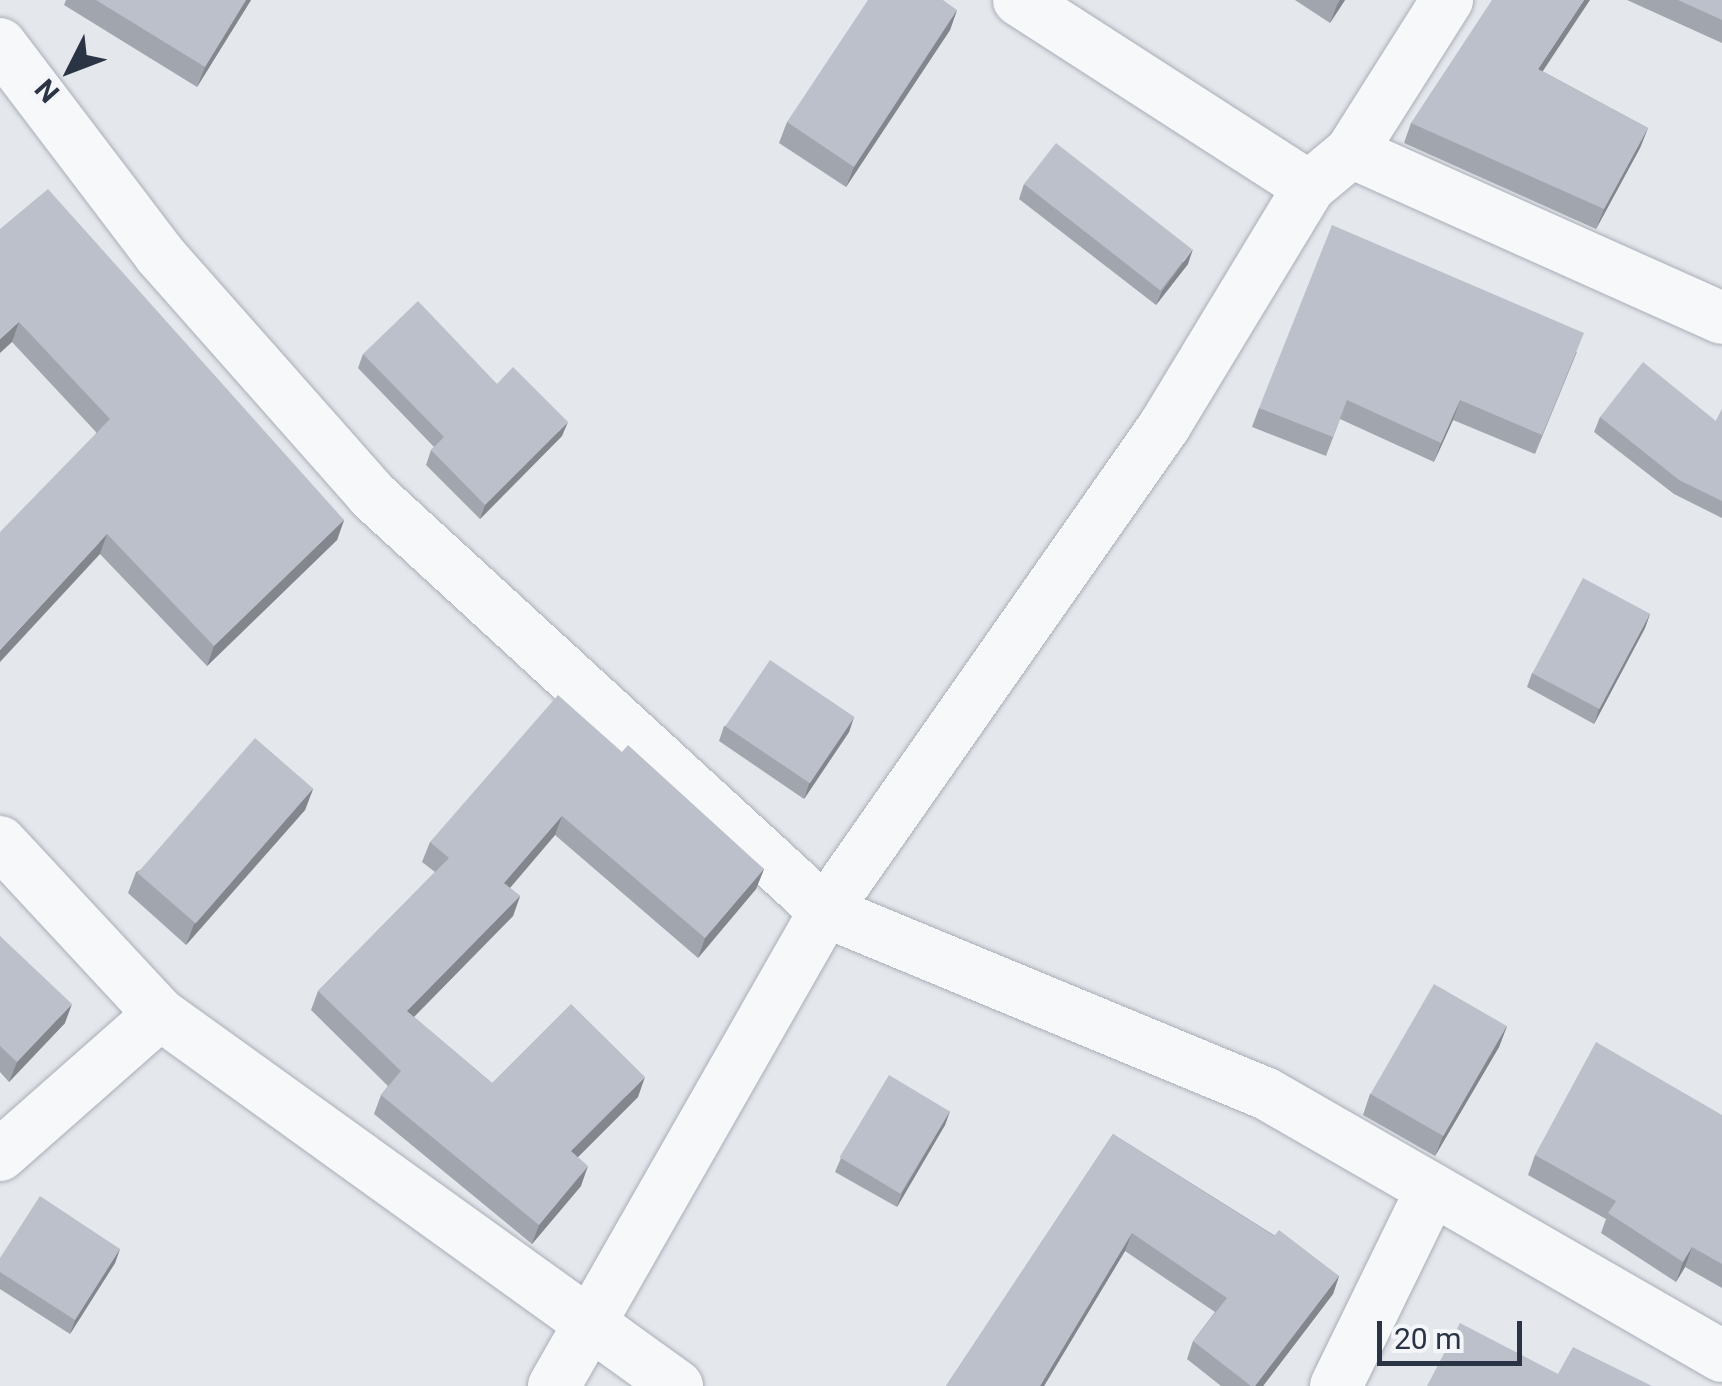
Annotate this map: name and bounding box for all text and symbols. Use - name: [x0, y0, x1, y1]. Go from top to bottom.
- north arrow: [20, 20, 120, 120]
- text: N: [28, 72, 66, 109]
- scale bar: [1382, 1301, 1527, 1363]
- text: 20 m: [1394, 1321, 1461, 1356]

